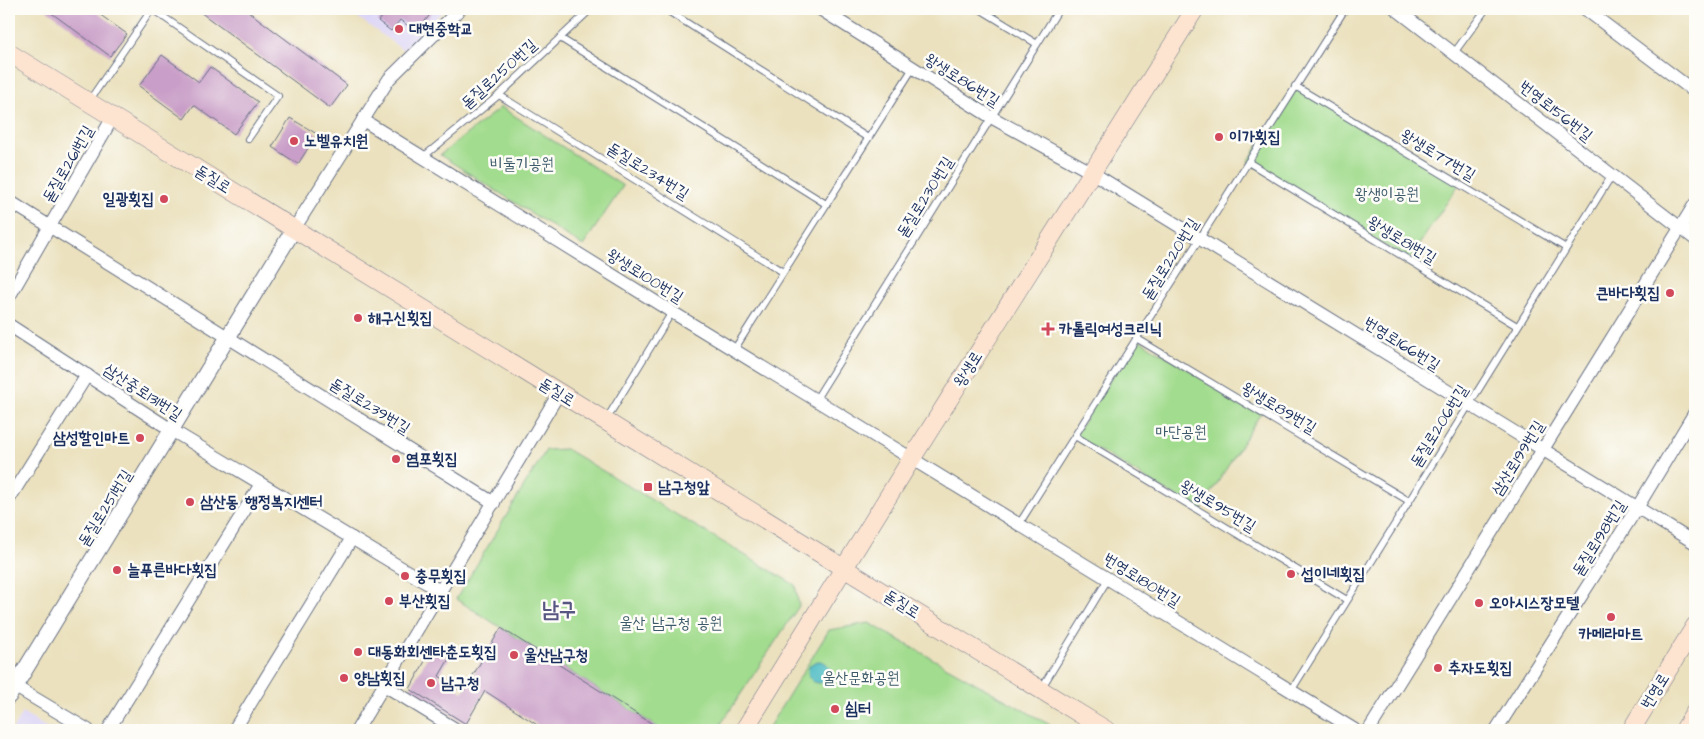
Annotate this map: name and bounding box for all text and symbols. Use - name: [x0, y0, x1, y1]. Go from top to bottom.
- place label: 대현중학교: [409, 18, 473, 40]
- marker: 대현중학교: [393, 23, 405, 35]
- street label: 돋질로250번길: [456, 34, 542, 114]
- street label: 왕생로86번길: [920, 48, 1004, 112]
- street label: 번영로156번길: [1515, 75, 1597, 147]
- street label: 돋질로261번길: [37, 121, 99, 207]
- street label: 왕생로77번길: [1396, 124, 1480, 186]
- place label: 이가횟집: [1229, 126, 1281, 148]
- place label: 노벨유치원: [304, 130, 369, 152]
- marker: 이가횟집: [1213, 131, 1225, 143]
- marker: 노벨유치원: [288, 135, 300, 147]
- street label: 돋질로234번길: [603, 137, 693, 205]
- street label: 돋질로230번길: [891, 152, 959, 242]
- park label: 비둘기공원: [490, 153, 554, 175]
- street label: 돋질로: [191, 159, 235, 199]
- park label: 왕생이공원: [1355, 183, 1419, 205]
- place label: 일광횟집: [103, 188, 154, 210]
- marker: 일광횟집: [158, 193, 170, 205]
- street label: 왕생로81번길: [1363, 211, 1441, 269]
- street label: 돋질로220번길: [1136, 214, 1204, 304]
- street label: 왕생로100번길: [602, 244, 688, 308]
- place label: 큰바다횟집: [1596, 282, 1660, 304]
- marker: 큰바다횟집: [1664, 287, 1676, 299]
- place label: 해구신횟집: [367, 307, 432, 329]
- marker: 해구신횟집: [352, 312, 364, 324]
- street label: 번영로166번길: [1359, 312, 1445, 376]
- place label: 카톨릭여성크리닉: [1059, 318, 1162, 340]
- marker: 카톨릭여성크리닉: [1041, 322, 1055, 336]
- street label: 왕생로: [948, 347, 988, 391]
- street label: 삼산중로131번길: [99, 358, 187, 426]
- street label: 돋질로: [535, 372, 579, 412]
- street label: 돋질로239번길: [326, 373, 414, 439]
- street label: 왕생로89번길: [1237, 377, 1321, 439]
- street label: 돋질로206번길: [1405, 380, 1473, 472]
- street label: 삼산로199번길: [1486, 416, 1550, 500]
- park label: 마단공원: [1155, 421, 1207, 443]
- place label: 삼성할인마트: [53, 427, 130, 449]
- marker: 삼성할인마트: [134, 432, 146, 444]
- place label: 염포횟집: [406, 448, 458, 470]
- marker: 염포횟집: [390, 453, 402, 465]
- street label: 돋질로251번길: [73, 465, 137, 551]
- street label: 왕생로95번길: [1176, 475, 1260, 537]
- place label: 남구청앞: [658, 476, 710, 498]
- marker: 남구청앞: [642, 481, 654, 493]
- place label: 삼산동 행정복지센터: [200, 491, 322, 513]
- marker: 삼산동 행정복지센터: [184, 496, 196, 508]
- street label: 돋질로198번길: [1567, 496, 1631, 580]
- street label: 번영로180번길: [1099, 548, 1185, 612]
- place label: 늘푸른바다횟집: [127, 559, 217, 581]
- place label: 섭이네횟집: [1301, 563, 1365, 585]
- marker: 늘푸른바다횟집: [111, 564, 123, 576]
- place label: 충무횟집: [415, 565, 467, 587]
- marker: 섭이네횟집: [1285, 568, 1297, 580]
- marker: 충무횟집: [399, 570, 411, 582]
- street label: 돋질로: [880, 584, 924, 624]
- place label: 부산횟집: [399, 590, 451, 612]
- place label: 오아시스장모텔: [1489, 592, 1580, 614]
- marker: 부산횟집: [383, 595, 395, 607]
- district label: 남구: [542, 595, 576, 624]
- marker: 오아시스장모텔: [1473, 597, 1485, 609]
- marker: 카메라마트: [1605, 611, 1617, 623]
- park label: 울산 남구청 공원: [620, 612, 722, 634]
- place label: 카메라마트: [1579, 623, 1643, 645]
- place label: 대동화회센타춘도횟집: [368, 641, 497, 663]
- place label: 울산남구청: [524, 644, 588, 666]
- marker: 대동화회센타춘도횟집: [352, 646, 364, 658]
- marker: 울산남구청: [508, 649, 520, 661]
- place label: 추자도횟집: [1448, 657, 1512, 679]
- marker: 추자도횟집: [1432, 662, 1444, 674]
- place label: 양남횟집: [354, 667, 406, 689]
- park label: 울산문화공원: [822, 667, 900, 689]
- street label: 번영로: [1635, 669, 1675, 713]
- marker: 양남횟집: [338, 672, 350, 684]
- place label: 남구청: [441, 672, 480, 694]
- marker: 남구청: [425, 677, 437, 689]
- place label: 쉼터: [845, 698, 871, 720]
- marker: 쉼터: [829, 703, 841, 715]

